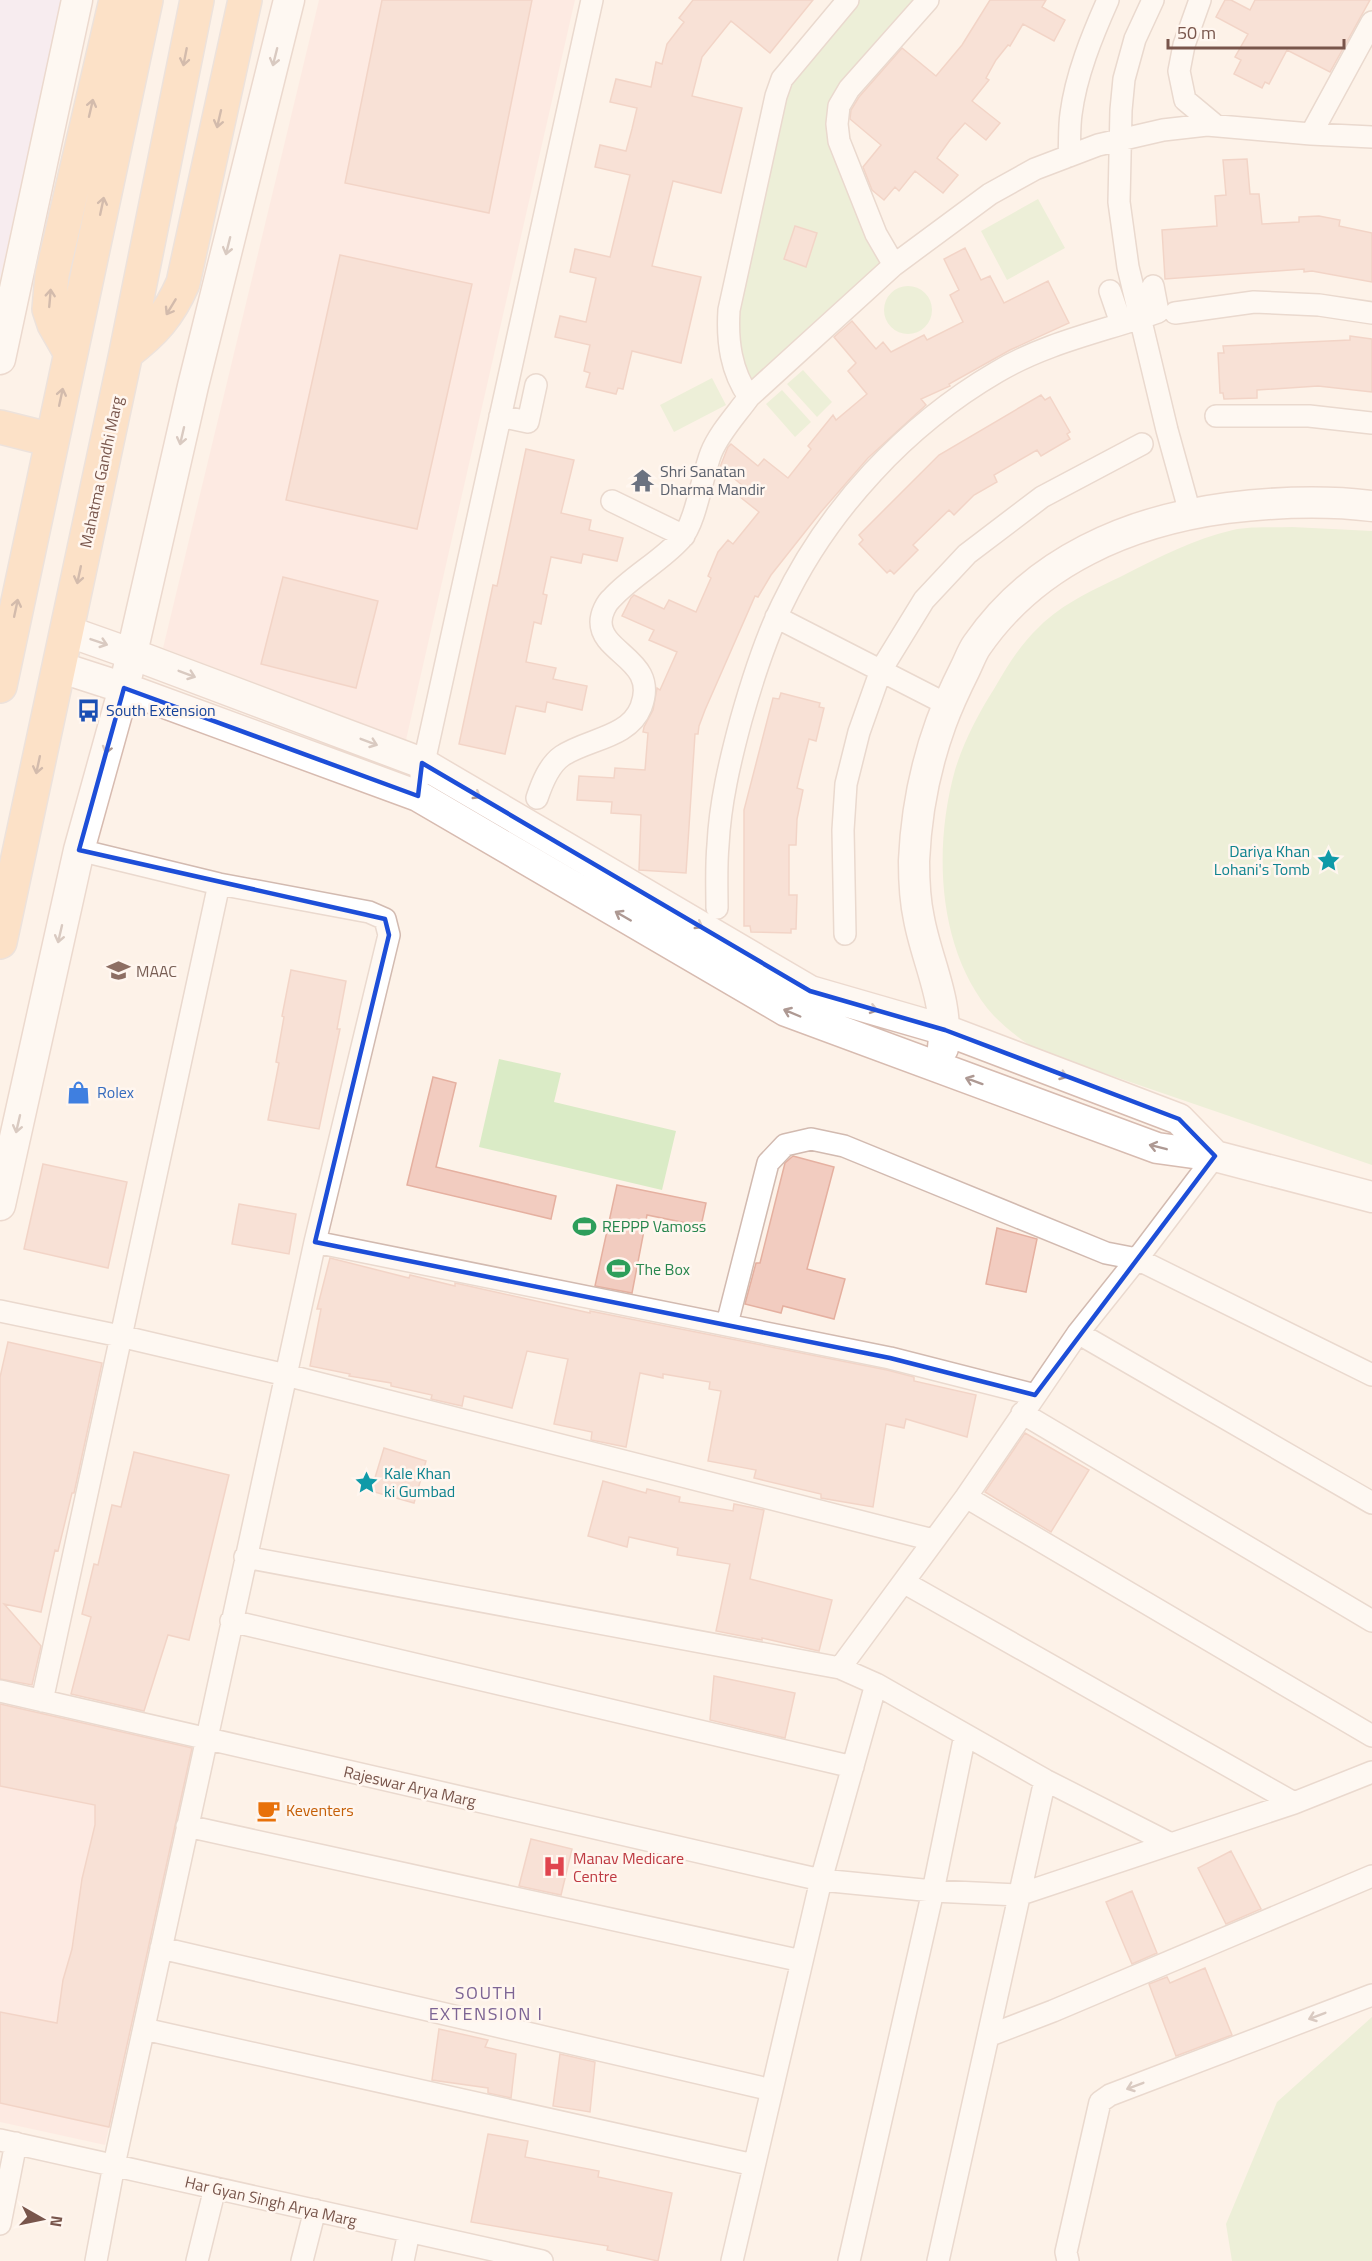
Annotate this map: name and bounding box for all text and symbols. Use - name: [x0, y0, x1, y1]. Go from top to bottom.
- scale bar: [1168, 12, 1344, 50]
- text: 50 m: [1177, 19, 1216, 46]
- one-way arrow: [268, 47, 280, 66]
- one-way arrow: [179, 48, 191, 67]
- one-way arrow: [85, 99, 97, 118]
- one-way arrow: [213, 109, 225, 128]
- one-way arrow: [96, 197, 108, 216]
- one-way arrow: [222, 236, 233, 255]
- one-way arrow: [45, 289, 56, 309]
- one-way arrow: [165, 298, 177, 315]
- one-way arrow: [56, 388, 67, 407]
- street label: Mahatma Gandhi Marg: [73, 394, 129, 550]
- one-way arrow: [176, 425, 187, 445]
- place label: Shri Sanatan Dharma Mandir: [660, 459, 765, 501]
- temple icon: Shri Sanatan Dharma Mandir: [629, 467, 655, 493]
- one-way arrow: [73, 565, 84, 584]
- one-way arrow: [11, 599, 23, 618]
- one-way arrow: [89, 638, 108, 649]
- one-way arrow: [177, 669, 195, 680]
- bus stop icon: South Extension: [75, 697, 101, 723]
- place label: South Extension: [106, 698, 216, 722]
- one-way arrow: [102, 735, 113, 754]
- one-way arrow: [359, 738, 378, 749]
- one-way arrow: [32, 755, 43, 775]
- one-way arrow: [464, 787, 481, 799]
- place label: Dariya Khan Lohani's Tomb: [1214, 839, 1310, 881]
- place icon: Dariya Khan Lohani's Tomb: [1315, 847, 1341, 873]
- one-way arrow: [615, 909, 632, 921]
- one-way arrow: [686, 918, 703, 930]
- one-way arrow: [54, 923, 65, 943]
- school or university icon: MAAC: [105, 958, 131, 984]
- place label: MAAC: [136, 959, 177, 983]
- one-way arrow: [859, 1003, 878, 1014]
- one-way arrow: [783, 1007, 801, 1018]
- one-way arrow: [1049, 1069, 1067, 1080]
- one-way arrow: [966, 1075, 984, 1086]
- shop icon: Rolex: [66, 1079, 92, 1105]
- place label: Rolex: [97, 1080, 134, 1104]
- one-way arrow: [12, 1114, 23, 1133]
- one-way arrow: [1149, 1140, 1168, 1152]
- sports icon: REPPP Vamoss: [571, 1213, 597, 1239]
- place label: REPPP Vamoss: [602, 1214, 706, 1238]
- sports icon: The Box: [605, 1256, 631, 1282]
- place label: The Box: [636, 1257, 690, 1281]
- place label: Kale Khan ki Gumbad: [384, 1461, 455, 1503]
- place icon: Kale Khan ki Gumbad: [353, 1469, 379, 1495]
- street label: Rajeswar Arya Marg: [341, 1759, 479, 1813]
- cafe icon: Keventers: [255, 1797, 281, 1823]
- place label: Keventers: [286, 1798, 354, 1822]
- place label: Manav Medicare Centre: [573, 1846, 684, 1888]
- hospital icon: Manav Medicare Centre: [542, 1854, 568, 1880]
- district label: SOUTH EXTENSION I: [429, 1979, 543, 2027]
- one-way arrow: [1309, 2011, 1327, 2022]
- one-way arrow: [1127, 2081, 1145, 2092]
- street label: Har Gyan Singh Arya Marg: [183, 2170, 359, 2232]
- north arrow: [12, 2189, 72, 2249]
- text: N: [44, 2214, 70, 2229]

